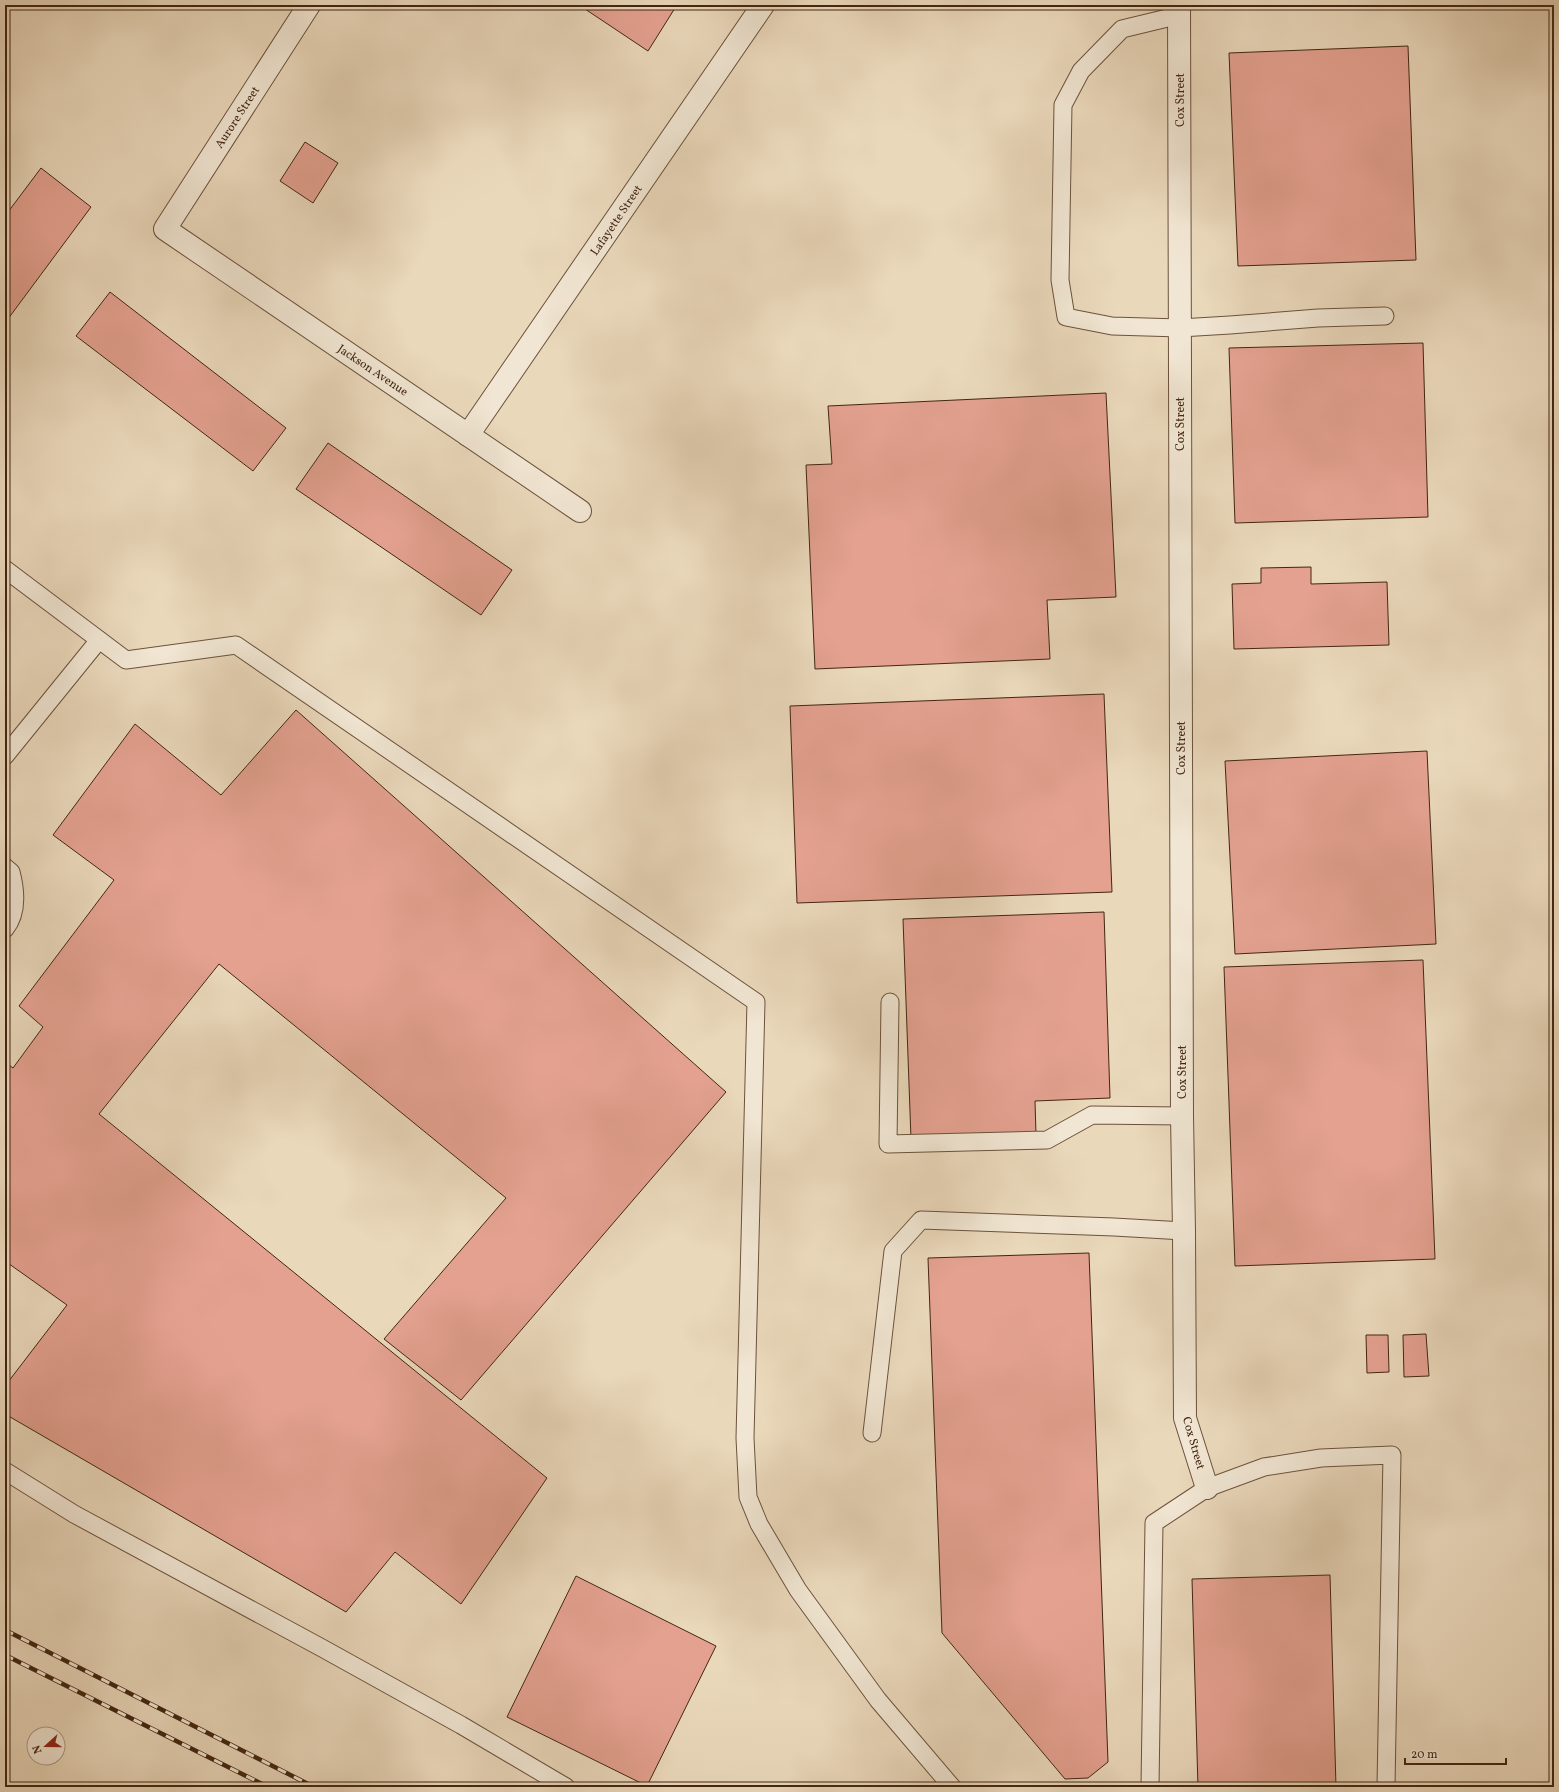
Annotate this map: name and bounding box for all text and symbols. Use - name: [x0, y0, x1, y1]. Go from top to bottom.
- street label: Cox Street: [1173, 73, 1189, 127]
- street label: Aurore Street: [212, 83, 264, 152]
- street label: Lafayette Street: [587, 182, 646, 259]
- street label: Jackson Avenue: [334, 341, 411, 401]
- street label: Cox Street: [1173, 397, 1189, 451]
- street label: Cox Street: [1174, 721, 1190, 775]
- street label: Cox Street: [1175, 1045, 1191, 1099]
- street label: Cox Street: [1178, 1415, 1208, 1471]
- north arrow: [26, 1726, 66, 1766]
- scale bar: [1405, 1740, 1506, 1766]
- text: N: [30, 1743, 46, 1755]
- text: 20 m: [1411, 1747, 1438, 1763]

